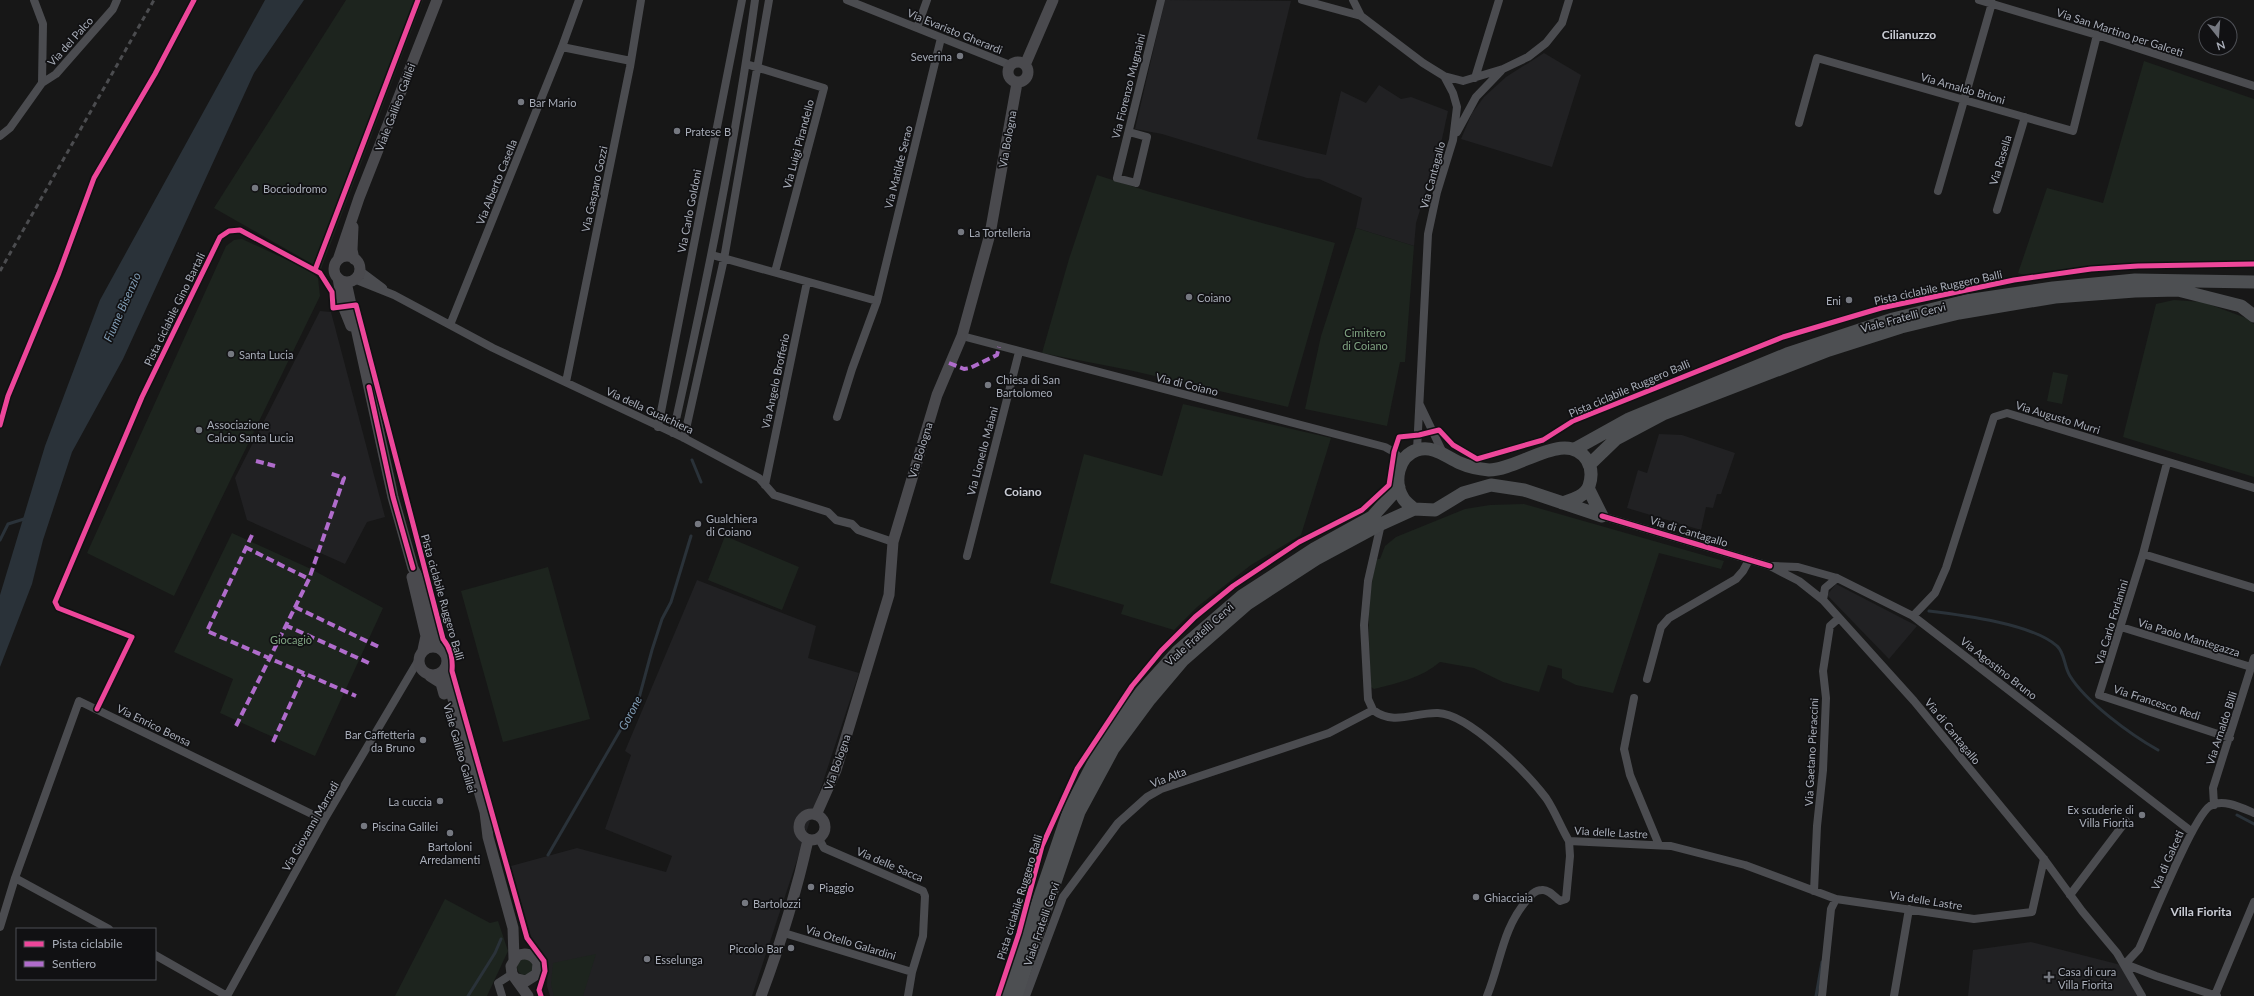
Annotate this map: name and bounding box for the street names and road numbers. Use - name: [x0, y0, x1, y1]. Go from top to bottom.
- street label: Via San Martino per Galceti: [2055, 5, 2185, 59]
- street label: Via Evaristo Gherardi: [905, 6, 1005, 56]
- street label: Via del Palco: [45, 14, 95, 68]
- street label: Via Fiorenzo Mugnaini: [1109, 32, 1147, 140]
- street label: Viale Galileo Galilei: [372, 61, 418, 153]
- street label: Via Arnaldo Brioni: [1919, 70, 2007, 106]
- street label: Via Luigi Pirandello: [780, 98, 816, 190]
- street label: Via Bologna: [996, 109, 1018, 169]
- street label: Via Matilde Serao: [881, 124, 915, 210]
- street label: Via Rasella: [1986, 133, 2014, 187]
- street label: Via Alberto Casella: [473, 137, 519, 227]
- street label: Via Cantagallo: [1417, 140, 1447, 210]
- street label: Via Gasparo Gozzi: [579, 144, 610, 233]
- street label: Via Carlo Goldoni: [675, 168, 704, 254]
- street label: Pista ciclabile Gino Bartali: [141, 250, 207, 368]
- street label: Pista ciclabile Ruggero Balli: [1873, 267, 2004, 307]
- street label: Viale Fratelli Cervi: [1859, 299, 1947, 335]
- street label: Via Angelo Brofferio: [759, 332, 791, 430]
- street label: Pista ciclabile Ruggero Balli: [1566, 356, 1692, 419]
- street label: Via di Coiano: [1154, 370, 1220, 398]
- street label: Via della Gualchiera: [604, 384, 696, 436]
- street label: Via Augusto Murri: [2014, 398, 2102, 436]
- street label: Via Lionello Maiani: [964, 405, 1000, 497]
- street label: Via Bologna: [905, 420, 935, 480]
- street label: Via di Cantagallo: [1648, 513, 1730, 549]
- street label: Pista ciclabile Ruggero Balli: [419, 532, 467, 662]
- street label: Via Carlo Forlanini: [2092, 577, 2130, 666]
- street label: Viale Fratelli Cervi: [1162, 600, 1236, 668]
- street label: Via Paolo Mantegazza: [2136, 615, 2242, 659]
- street label: Via Agostino Bruno: [1958, 634, 2040, 702]
- street label: Via Francesco Redi: [2112, 682, 2202, 722]
- street label: Via Arnaldo Billi: [2203, 689, 2239, 766]
- street label: Via di Cantagallo: [1922, 695, 1984, 767]
- street label: Via Gaetano Pieraccini: [1802, 697, 1820, 806]
- street label: Via Enrico Bensa: [115, 701, 193, 749]
- street label: Viale Galileo Galilei: [441, 702, 479, 795]
- street label: Via Bologna: [821, 733, 853, 791]
- street label: Via Alta: [1148, 764, 1188, 790]
- street label: Via Giovanni Marradi: [279, 778, 341, 873]
- street label: Via delle Lastre: [1574, 824, 1648, 840]
- street label: Via di Galceti: [2148, 828, 2186, 892]
- street label: Pista ciclabile Ruggero Balli: [994, 832, 1044, 961]
- street label: Via delle Sacca: [855, 844, 925, 884]
- street label: Viale Fratelli Cervi: [1021, 880, 1062, 968]
- street label: Via delle Lastre: [1889, 888, 1964, 912]
- street label: Via Otello Galardini: [804, 922, 898, 962]

